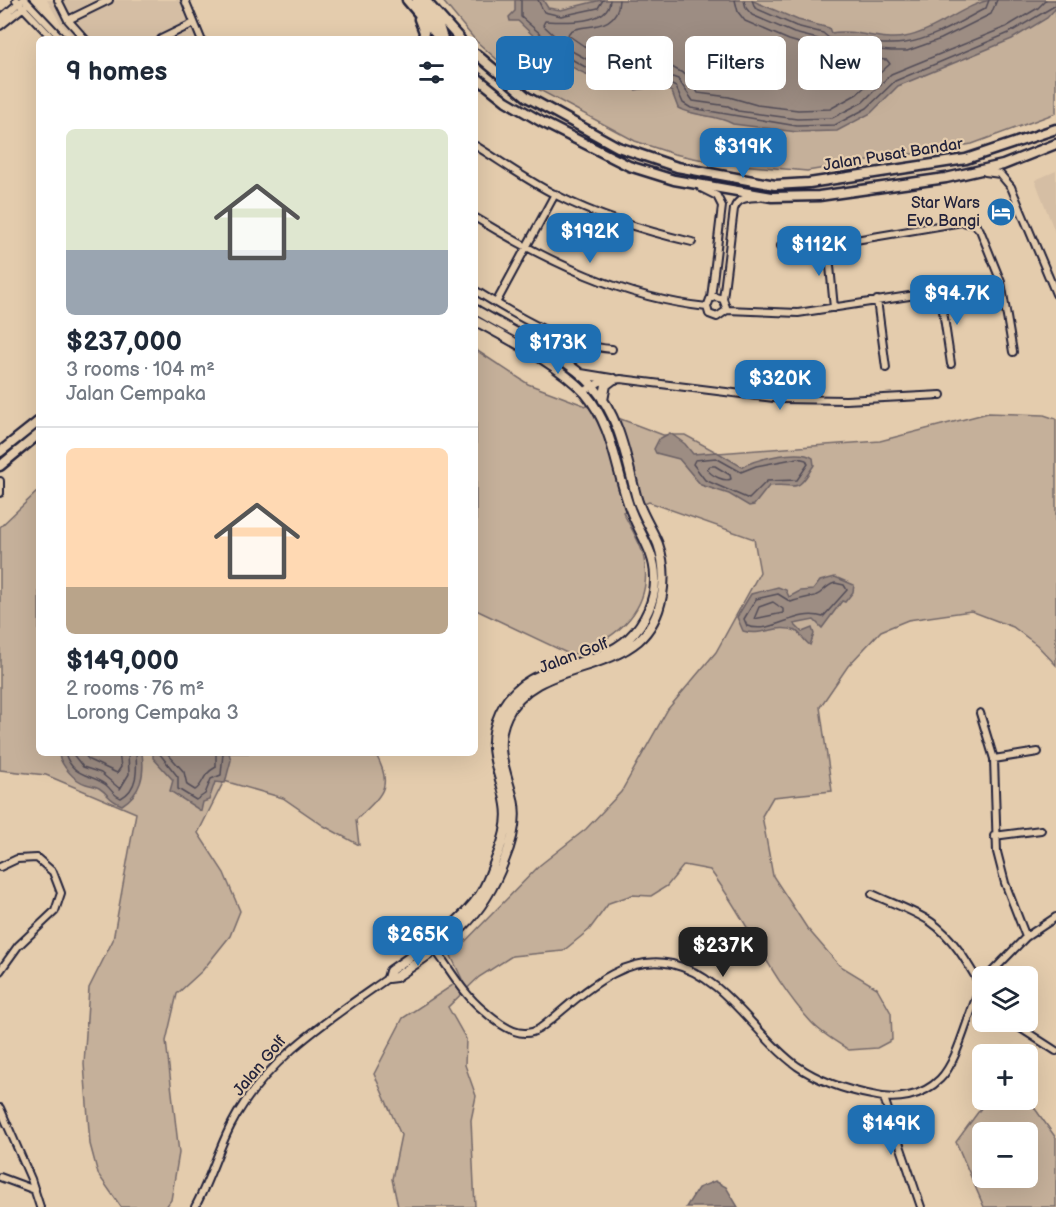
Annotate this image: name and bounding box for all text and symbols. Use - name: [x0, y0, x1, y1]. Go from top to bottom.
- chip: Buy: [496, 36, 574, 90]
- chip: Rent: [586, 36, 673, 90]
- chip: Filters: [685, 36, 786, 90]
- chip: New: [798, 36, 882, 90]
- icon: filters: [415, 56, 448, 89]
- text: 9 homes: [66, 57, 167, 88]
- pin: $319K: [701, 128, 785, 179]
- text: $319K: [714, 135, 772, 159]
- street label: Jalan Pusat Bandar: [822, 135, 964, 175]
- icon: home: [203, 168, 311, 276]
- place label: Star Wars Evo Bangi: [907, 194, 980, 231]
- hotel icon: Star Wars Evo Bangi: [985, 196, 1017, 228]
- pin: $192K: [548, 213, 632, 264]
- text: $192K: [561, 220, 619, 244]
- pin: $112K: [777, 226, 861, 277]
- text: $112K: [791, 233, 847, 257]
- pin: $94.7K: [908, 275, 1006, 326]
- text: $94.7K: [924, 282, 990, 306]
- pin: $173K: [516, 324, 600, 375]
- text: $237,000: [66, 327, 182, 358]
- text: $173K: [529, 331, 587, 355]
- text: 3 rooms · 104 m²: [66, 358, 215, 382]
- pin: $320K: [738, 360, 822, 411]
- text: $320K: [749, 367, 811, 391]
- text: Jalan Cempaka: [66, 382, 206, 406]
- icon: home: [203, 487, 311, 595]
- street label: Jalan Golf: [537, 634, 611, 678]
- text: $149,000: [66, 646, 179, 677]
- text: 2 rooms · 76 m²: [66, 677, 204, 701]
- text: Lorong Cempaka 3: [66, 701, 239, 725]
- pin: $265K: [376, 916, 460, 967]
- text: $265K: [387, 923, 449, 947]
- pin: $237K: [681, 927, 765, 978]
- text: $237K: [693, 934, 753, 958]
- map controls: [972, 966, 1038, 1188]
- button: layers: [972, 966, 1038, 1032]
- street label: Jalan Golf: [229, 1032, 291, 1100]
- button: +: [972, 1044, 1038, 1110]
- pin: $149K: [849, 1105, 933, 1156]
- text: $149K: [862, 1112, 920, 1136]
- button: −: [972, 1122, 1038, 1188]

